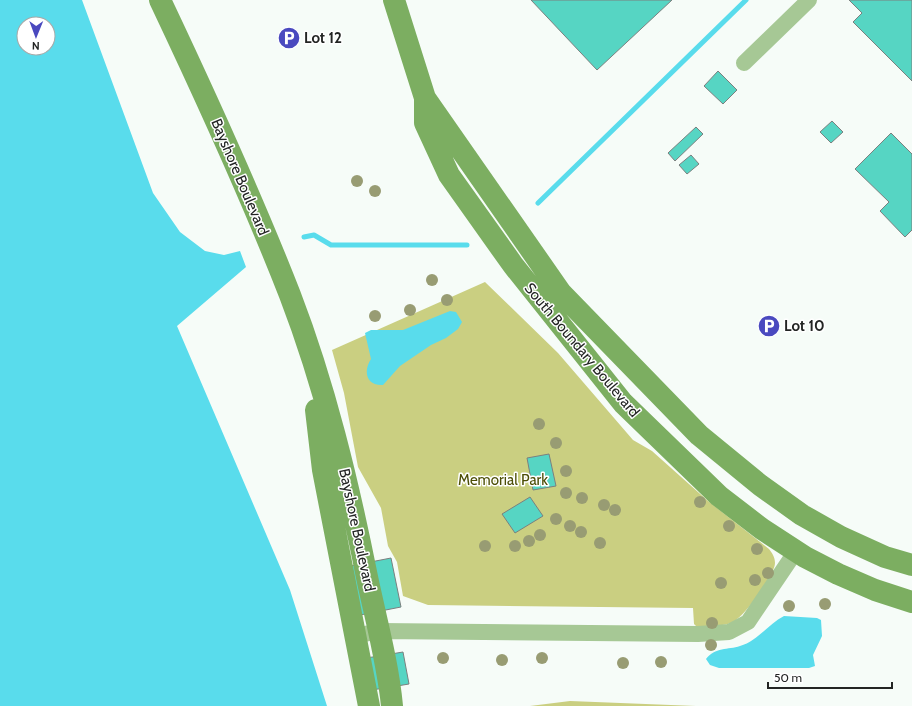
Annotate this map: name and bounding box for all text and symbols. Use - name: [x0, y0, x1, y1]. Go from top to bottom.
- north arrow: [16, 16, 56, 56]
- parking icon: Lot 12: [276, 25, 302, 51]
- place label: Lot 12: [304, 29, 342, 47]
- text: N: [32, 39, 40, 53]
- street label: Bayshore Boulevard: [207, 116, 273, 238]
- street label: South Boundary Boulevard: [521, 279, 643, 421]
- parking icon: Lot 10: [756, 313, 782, 339]
- place label: Lot 10: [784, 317, 825, 335]
- street label: Bayshore Boulevard: [335, 467, 379, 593]
- park label: Memorial Park: [458, 471, 548, 489]
- scale bar: [768, 664, 892, 690]
- text: 50 m: [774, 670, 802, 685]

